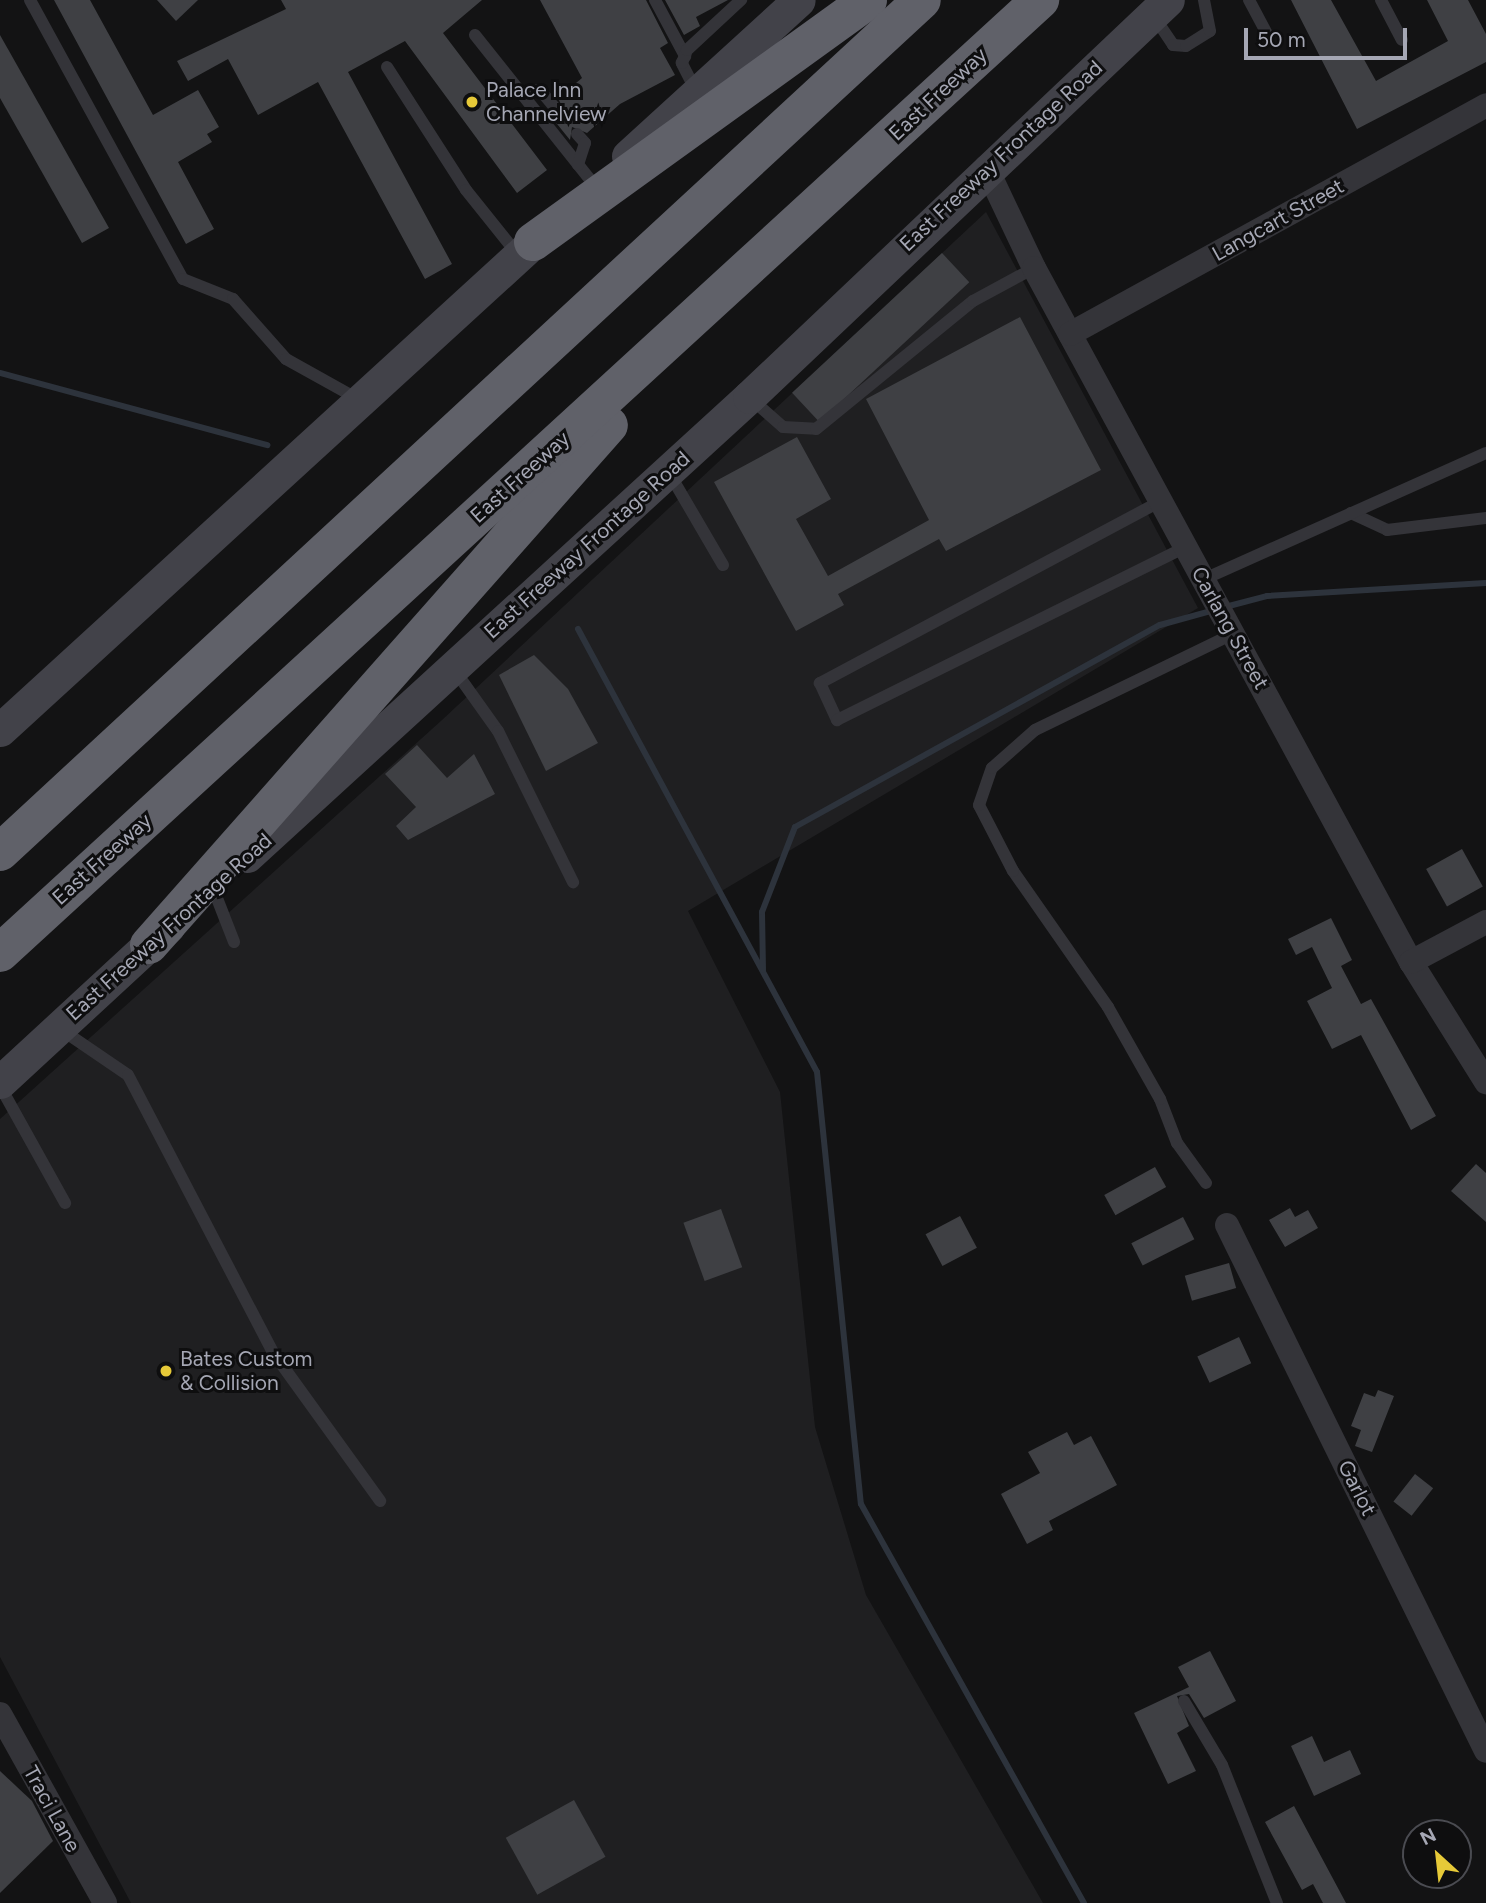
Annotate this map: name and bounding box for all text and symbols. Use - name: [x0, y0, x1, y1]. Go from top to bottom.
- scale bar: [1248, 14, 1411, 58]
- text: 50 m: [1257, 27, 1306, 52]
- street label: East Freeway: [884, 42, 992, 146]
- street label: East Freeway Frontage Road: [894, 55, 1108, 257]
- place label: Palace Inn Channelview: [486, 77, 607, 127]
- marker: Palace Inn Channelview: [464, 94, 480, 110]
- street label: Langcart Street: [1208, 173, 1348, 267]
- street label: East Freeway: [465, 426, 575, 528]
- street label: East Freeway Frontage Road: [479, 446, 695, 644]
- street label: Carlang Street: [1186, 562, 1274, 694]
- street label: East Freeway: [47, 808, 157, 910]
- street label: East Freeway Frontage Road: [61, 828, 277, 1026]
- place label: Bates Custom & Collision: [180, 1346, 312, 1396]
- marker: Bates Custom & Collision: [158, 1363, 174, 1379]
- street label: Garlot: [1332, 1456, 1382, 1520]
- street label: Traci Lane: [18, 1761, 86, 1857]
- north arrow: [1402, 1819, 1472, 1889]
- text: N: [1416, 1823, 1440, 1850]

